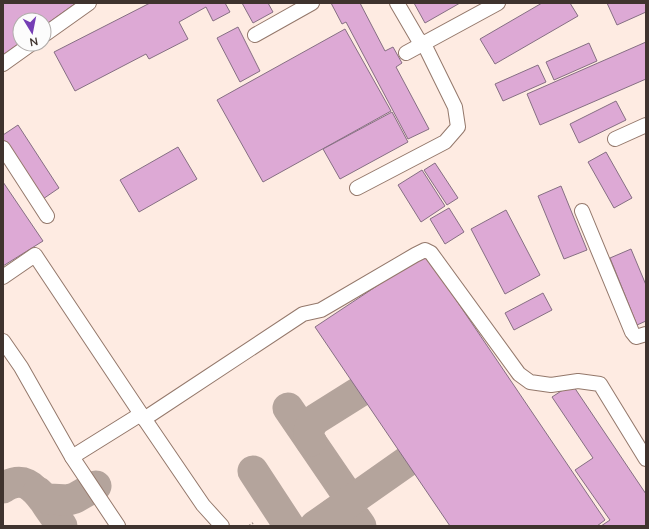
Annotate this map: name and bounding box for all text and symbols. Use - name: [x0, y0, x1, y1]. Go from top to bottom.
- north arrow: [12, 12, 52, 52]
- text: N: [28, 34, 39, 49]

